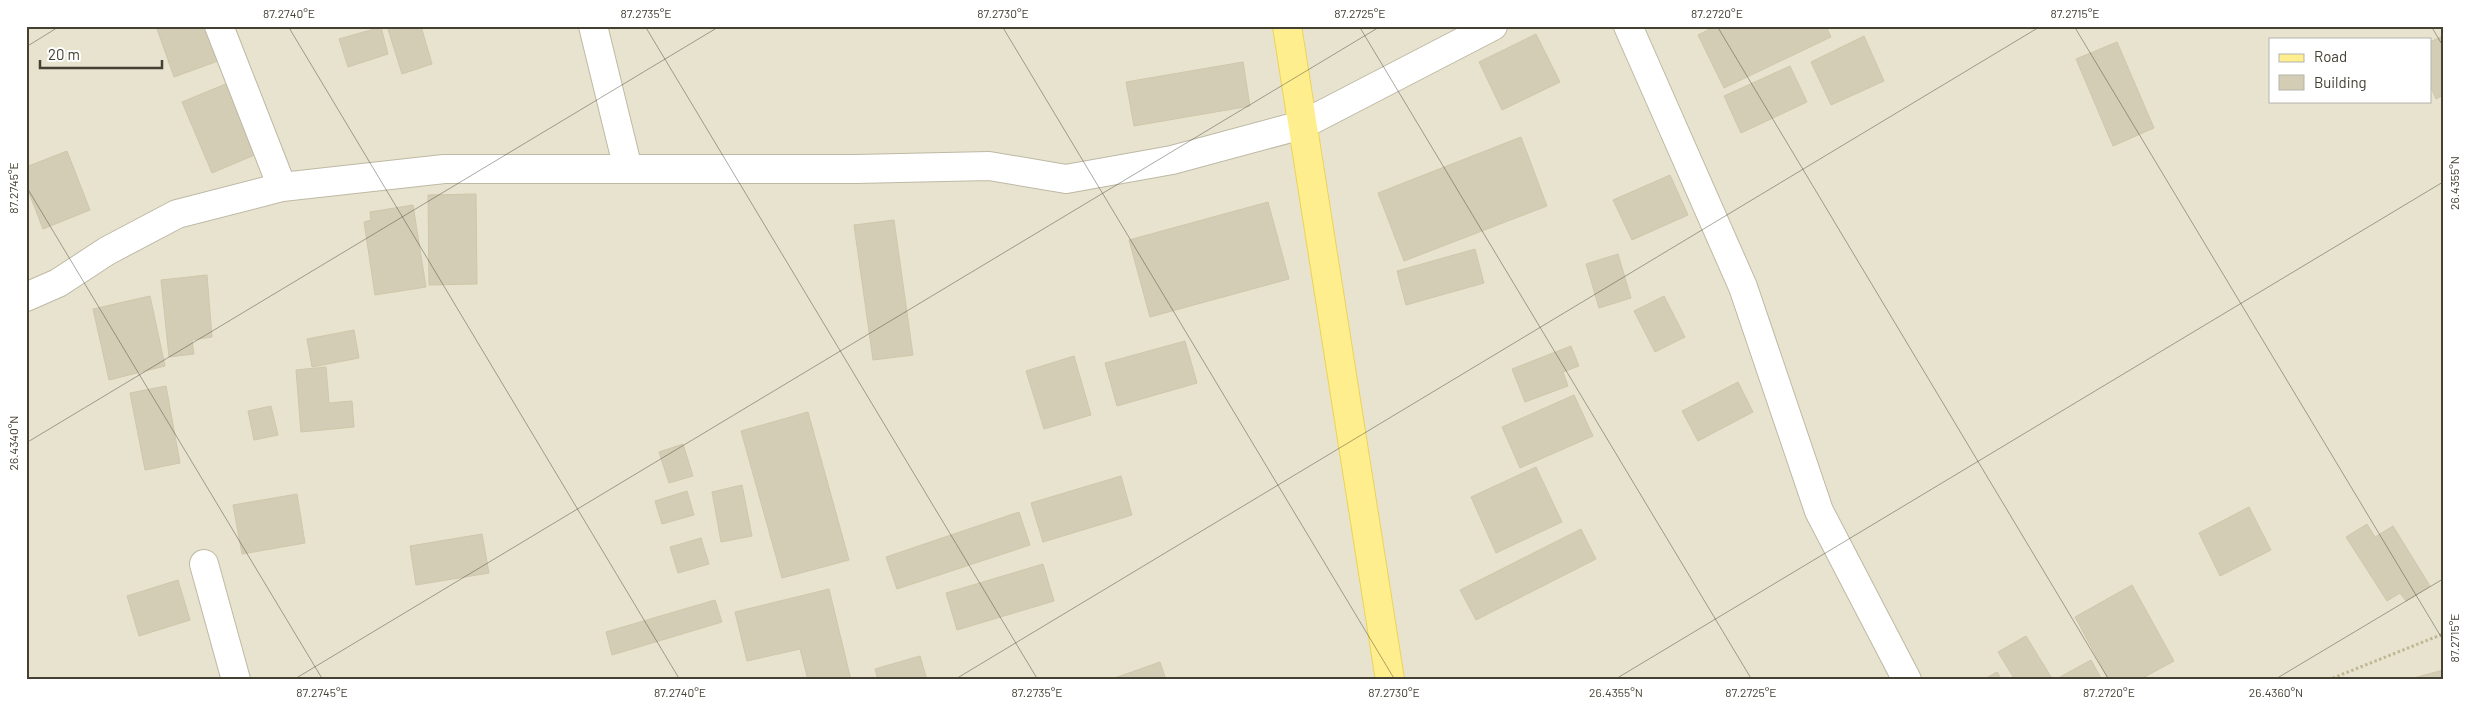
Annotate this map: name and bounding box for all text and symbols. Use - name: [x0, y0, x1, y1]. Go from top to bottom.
- text: 87.2740°E: [263, 6, 315, 20]
- text: 87.2735°E: [620, 6, 672, 20]
- text: 87.2730°E: [977, 6, 1029, 20]
- text: 87.2725°E: [1334, 6, 1386, 20]
- text: 87.2720°E: [1691, 6, 1743, 20]
- text: 87.2715°E: [2050, 6, 2100, 20]
- scale bar: [40, 38, 162, 70]
- legend: [2269, 38, 2432, 102]
- text: 20 m: [48, 45, 80, 63]
- text: Road: [2314, 47, 2347, 65]
- text: Building: [2314, 73, 2367, 91]
- text: 26.4355°N: [2447, 156, 2461, 210]
- text: 87.2745°E: [6, 162, 20, 214]
- text: 26.4340°N: [6, 416, 20, 470]
- text: 87.2715°E: [2447, 613, 2461, 663]
- text: 87.2745°E: [296, 685, 348, 699]
- text: 87.2740°E: [654, 685, 706, 699]
- text: 87.2735°E: [1011, 685, 1063, 699]
- text: 87.2730°E: [1368, 685, 1420, 699]
- text: 26.4355°N: [1589, 685, 1643, 699]
- text: 87.2725°E: [1725, 685, 1777, 699]
- text: 87.2720°E: [2083, 685, 2135, 699]
- text: 26.4360°N: [2249, 685, 2303, 699]

